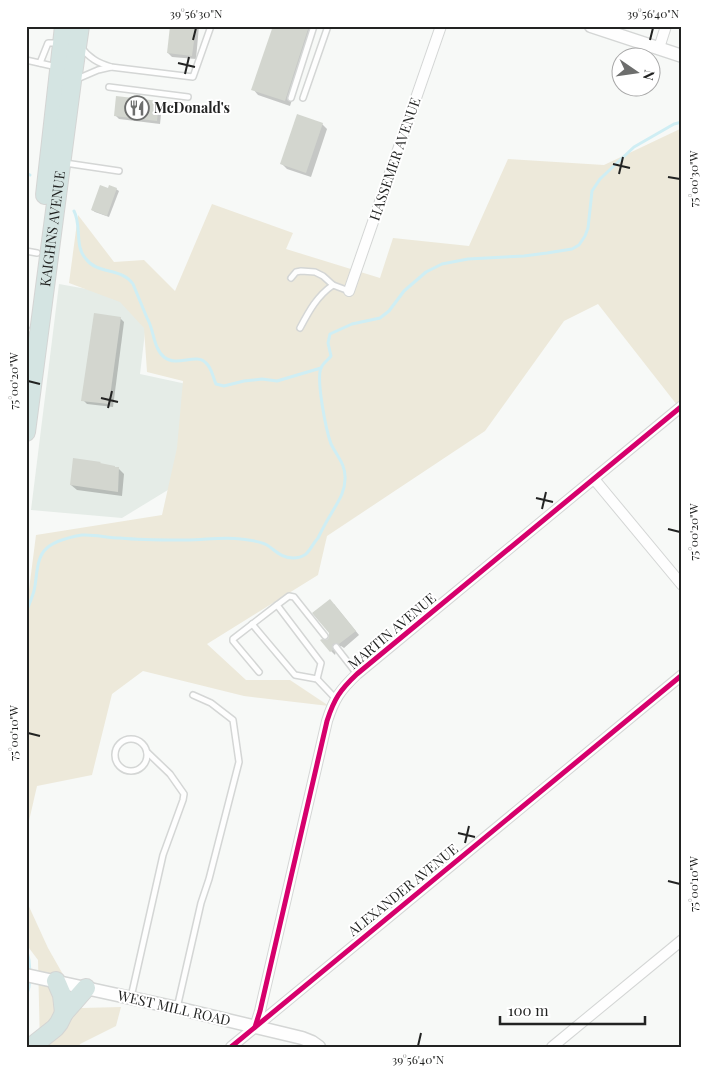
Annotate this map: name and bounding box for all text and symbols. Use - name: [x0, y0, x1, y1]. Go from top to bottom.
- text: 39°56'30"N: [170, 5, 223, 21]
- text: 39°56'40"N: [627, 5, 680, 21]
- north arrow: [610, 48, 660, 98]
- text: N: [639, 68, 660, 82]
- restaurant icon: McDonald's: [124, 95, 150, 121]
- street label: HASSEMER AVENUE: [365, 95, 425, 223]
- place label: McDonald's: [154, 98, 230, 117]
- text: 75°00'30"W: [685, 151, 701, 207]
- street label: KAIGHNS AVENUE: [35, 170, 69, 288]
- text: 75°00'20"W: [5, 352, 21, 410]
- text: 75°00'20"W: [685, 503, 701, 561]
- street label: MARTIN AVENUE: [344, 588, 440, 673]
- text: 75°00'10"W: [5, 705, 21, 761]
- street label: ALEXANDER AVENUE: [343, 839, 462, 941]
- text: 75°00'10"W: [685, 856, 701, 912]
- street label: WEST MILL ROAD: [115, 985, 232, 1030]
- scale bar: [500, 993, 646, 1025]
- text: 100 m: [508, 1000, 549, 1020]
- text: 39°56'40"N: [392, 1051, 445, 1067]

